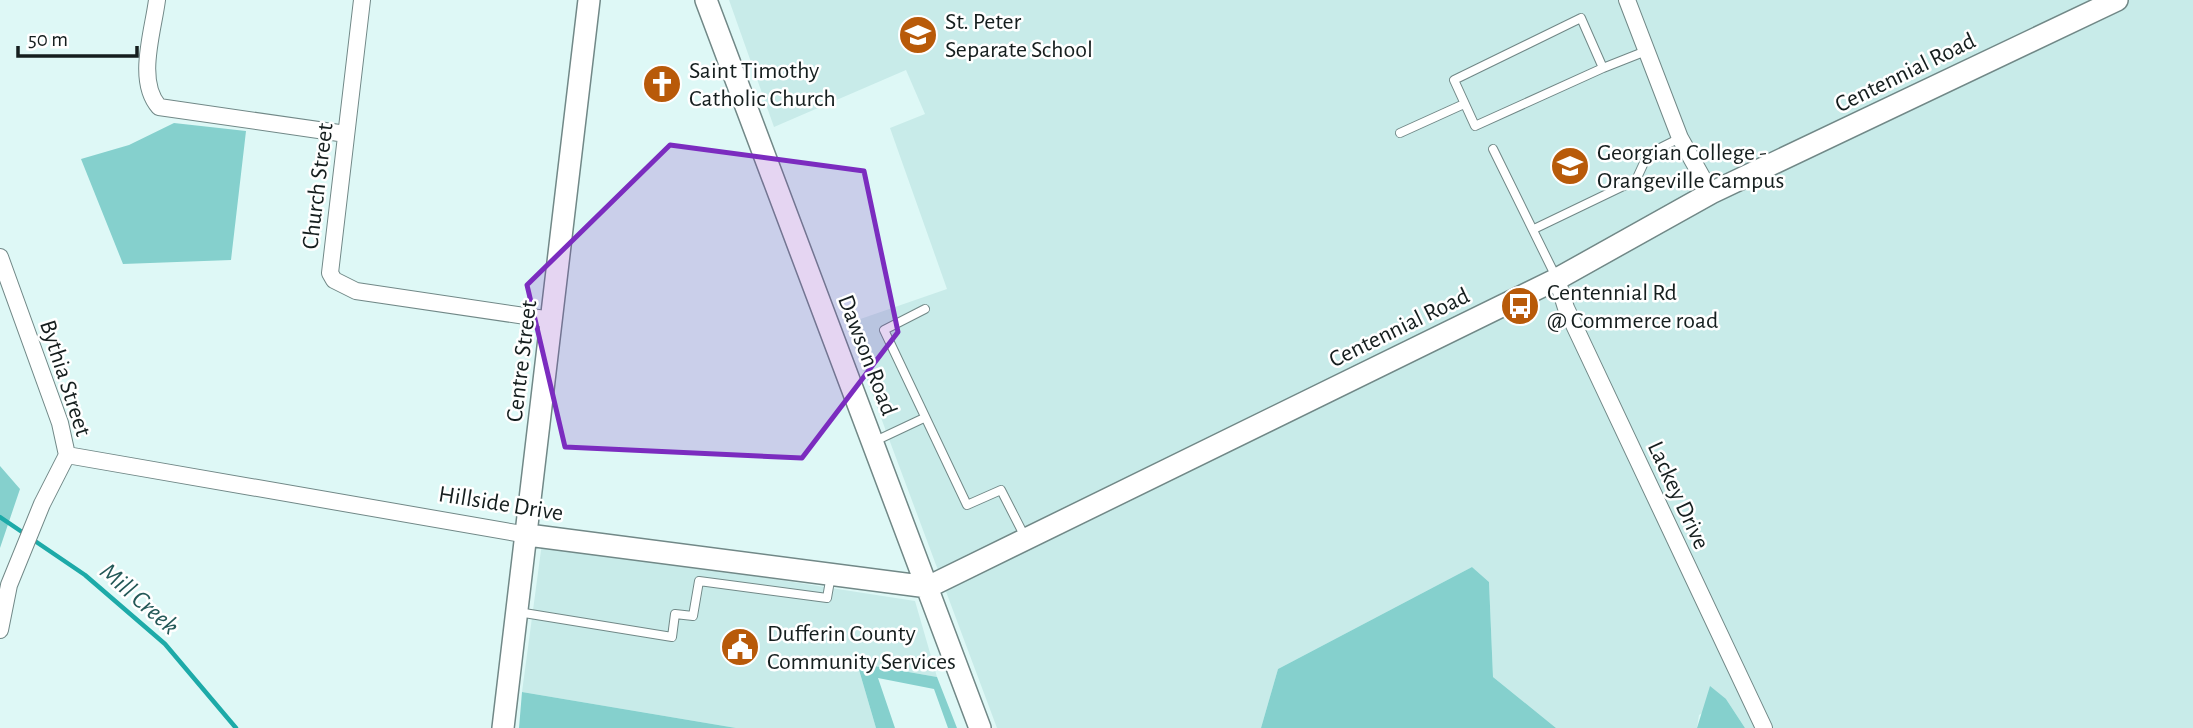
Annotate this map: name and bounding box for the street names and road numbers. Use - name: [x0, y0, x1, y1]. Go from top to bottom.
- street label: Centennial Road: [1831, 29, 1979, 117]
- street label: Church Street: [298, 121, 338, 251]
- street label: Centennial Road: [1325, 284, 1473, 372]
- street label: Dawson Road: [833, 292, 901, 419]
- street label: Centre Street: [503, 299, 541, 423]
- street label: Bythia Street: [35, 317, 95, 440]
- street label: Lackey Drive: [1643, 438, 1713, 553]
- street label: Hillside Drive: [437, 482, 565, 526]

